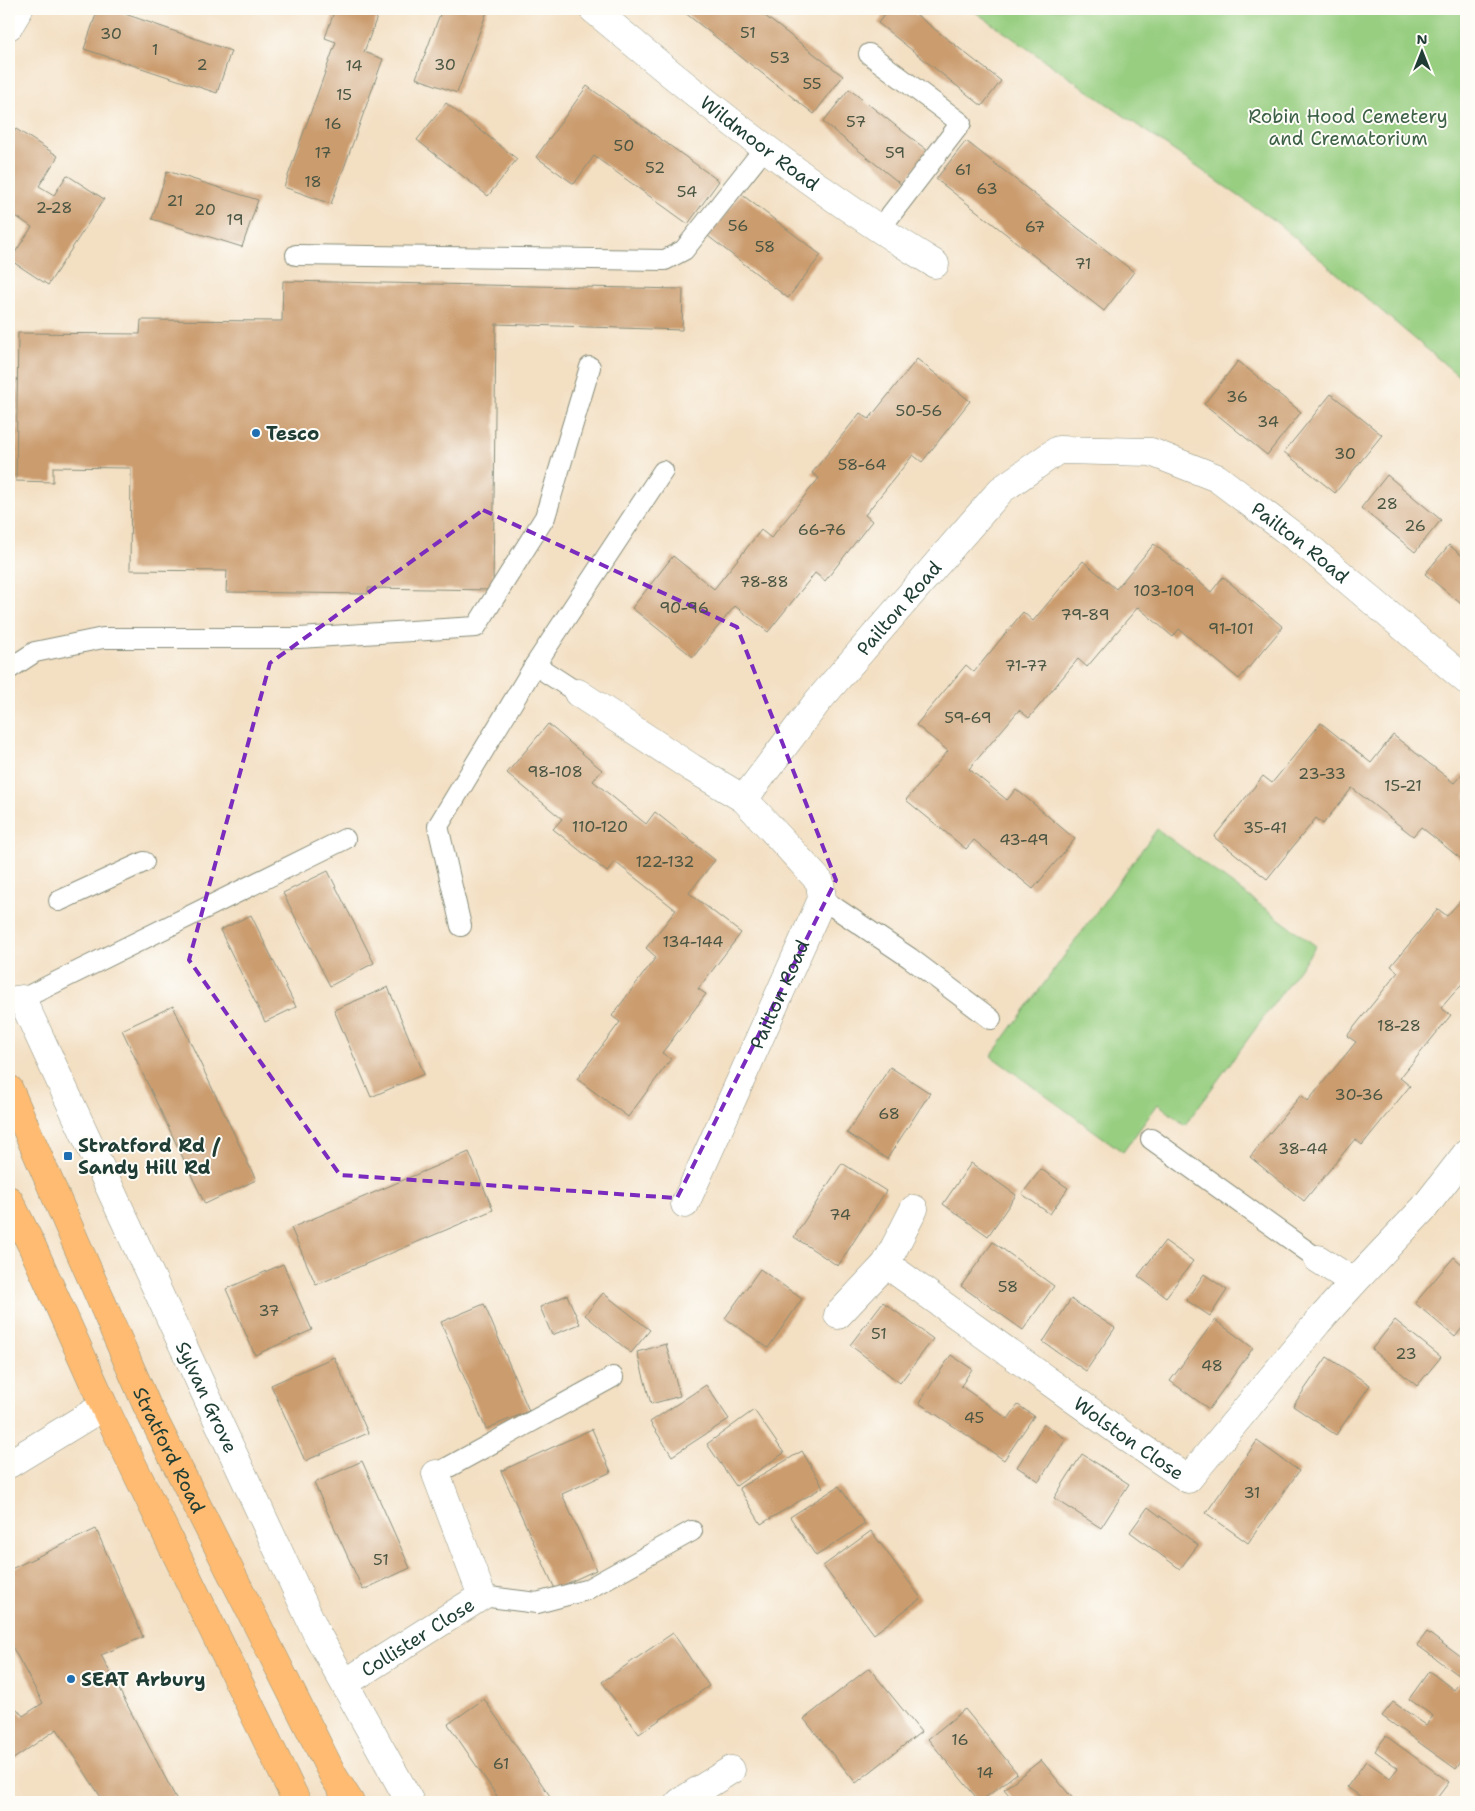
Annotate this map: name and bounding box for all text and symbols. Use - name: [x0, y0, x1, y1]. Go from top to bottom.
- house number: 51: [740, 22, 756, 43]
- house number: 30: [100, 23, 122, 44]
- north arrow: [1398, 28, 1448, 78]
- text: N: [1416, 30, 1428, 48]
- house number: 1: [152, 39, 158, 60]
- house number: 53: [770, 47, 790, 68]
- house number: 2: [196, 54, 208, 75]
- house number: 30: [434, 54, 456, 75]
- house number: 14: [345, 55, 363, 76]
- house number: 55: [802, 73, 822, 94]
- house number: 15: [336, 84, 352, 105]
- street label: Wildmoor Road: [695, 90, 824, 197]
- park label: Robin Hood Cemetery and Crematorium: [1248, 104, 1448, 151]
- house number: 57: [846, 111, 866, 132]
- house number: 16: [324, 113, 342, 134]
- house number: 50: [614, 135, 634, 156]
- house number: 17: [314, 142, 332, 163]
- house number: 59: [885, 142, 905, 163]
- house number: 52: [645, 157, 665, 178]
- house number: 61: [955, 159, 971, 180]
- house number: 18: [304, 171, 322, 192]
- house number: 63: [976, 178, 998, 199]
- house number: 54: [677, 181, 697, 202]
- house number: 21: [166, 190, 184, 211]
- house number: 2-28: [36, 197, 72, 218]
- house number: 20: [194, 199, 216, 220]
- house number: 19: [226, 209, 244, 230]
- house number: 56: [728, 215, 748, 236]
- house number: 67: [1025, 216, 1045, 237]
- house number: 58: [755, 236, 775, 257]
- house number: 71: [1074, 253, 1092, 274]
- house number: 36: [1226, 386, 1248, 407]
- house number: 50-56: [895, 400, 943, 421]
- house number: 34: [1257, 411, 1279, 432]
- place label: Tesco: [266, 421, 319, 446]
- marker: Tesco: [250, 427, 262, 439]
- house number: 30: [1334, 443, 1356, 464]
- house number: 58-64: [838, 454, 886, 475]
- house number: 28: [1376, 493, 1398, 514]
- street label: Pailton Road: [1246, 496, 1354, 589]
- house number: 26: [1404, 515, 1426, 536]
- house number: 66-76: [798, 519, 846, 540]
- street label: Pailton Road: [851, 556, 947, 661]
- house number: 78-88: [739, 571, 789, 592]
- house number: 103-109: [1133, 580, 1195, 601]
- house number: 90-96: [659, 597, 709, 618]
- house number: 79-89: [1060, 604, 1110, 625]
- house number: 91-101: [1208, 618, 1254, 639]
- house number: 71-77: [1004, 655, 1048, 676]
- house number: 59-69: [944, 707, 992, 728]
- house number: 98-108: [527, 761, 583, 782]
- house number: 23-33: [1298, 763, 1346, 784]
- house number: 15-21: [1384, 775, 1422, 796]
- house number: 110-120: [572, 816, 628, 837]
- house number: 35-41: [1243, 817, 1287, 838]
- house number: 43-49: [999, 829, 1049, 850]
- house number: 122-132: [635, 851, 695, 872]
- house number: 134-144: [662, 931, 724, 952]
- street label: Pailton Road: [744, 936, 815, 1053]
- house number: 18-28: [1377, 1015, 1421, 1036]
- house number: 30-36: [1335, 1084, 1383, 1105]
- house number: 68: [878, 1103, 900, 1124]
- place label: Stratford Rd / Sandy Hill Rd: [78, 1133, 221, 1180]
- house number: 38-44: [1278, 1138, 1328, 1159]
- marker: Stratford Rd / Sandy Hill Rd: [62, 1150, 74, 1162]
- house number: 74: [829, 1204, 851, 1225]
- house number: 58: [998, 1276, 1018, 1297]
- house number: 37: [258, 1300, 280, 1321]
- house number: 51: [871, 1323, 887, 1344]
- street label: Sylvan Grove: [170, 1337, 243, 1457]
- house number: 23: [1395, 1343, 1417, 1364]
- house number: 48: [1201, 1355, 1223, 1376]
- street label: Stratford Road: [127, 1383, 211, 1517]
- street label: Wolston Close: [1069, 1391, 1189, 1486]
- house number: 45: [964, 1407, 984, 1428]
- house number: 31: [1243, 1482, 1261, 1503]
- house number: 51: [373, 1549, 389, 1570]
- street label: Collister Close: [356, 1592, 479, 1683]
- place label: SEAT Arbury: [81, 1667, 206, 1692]
- marker: SEAT Arbury: [65, 1673, 77, 1685]
- house number: 16: [951, 1729, 969, 1750]
- house number: 61: [493, 1753, 509, 1774]
- house number: 14: [976, 1762, 994, 1783]

